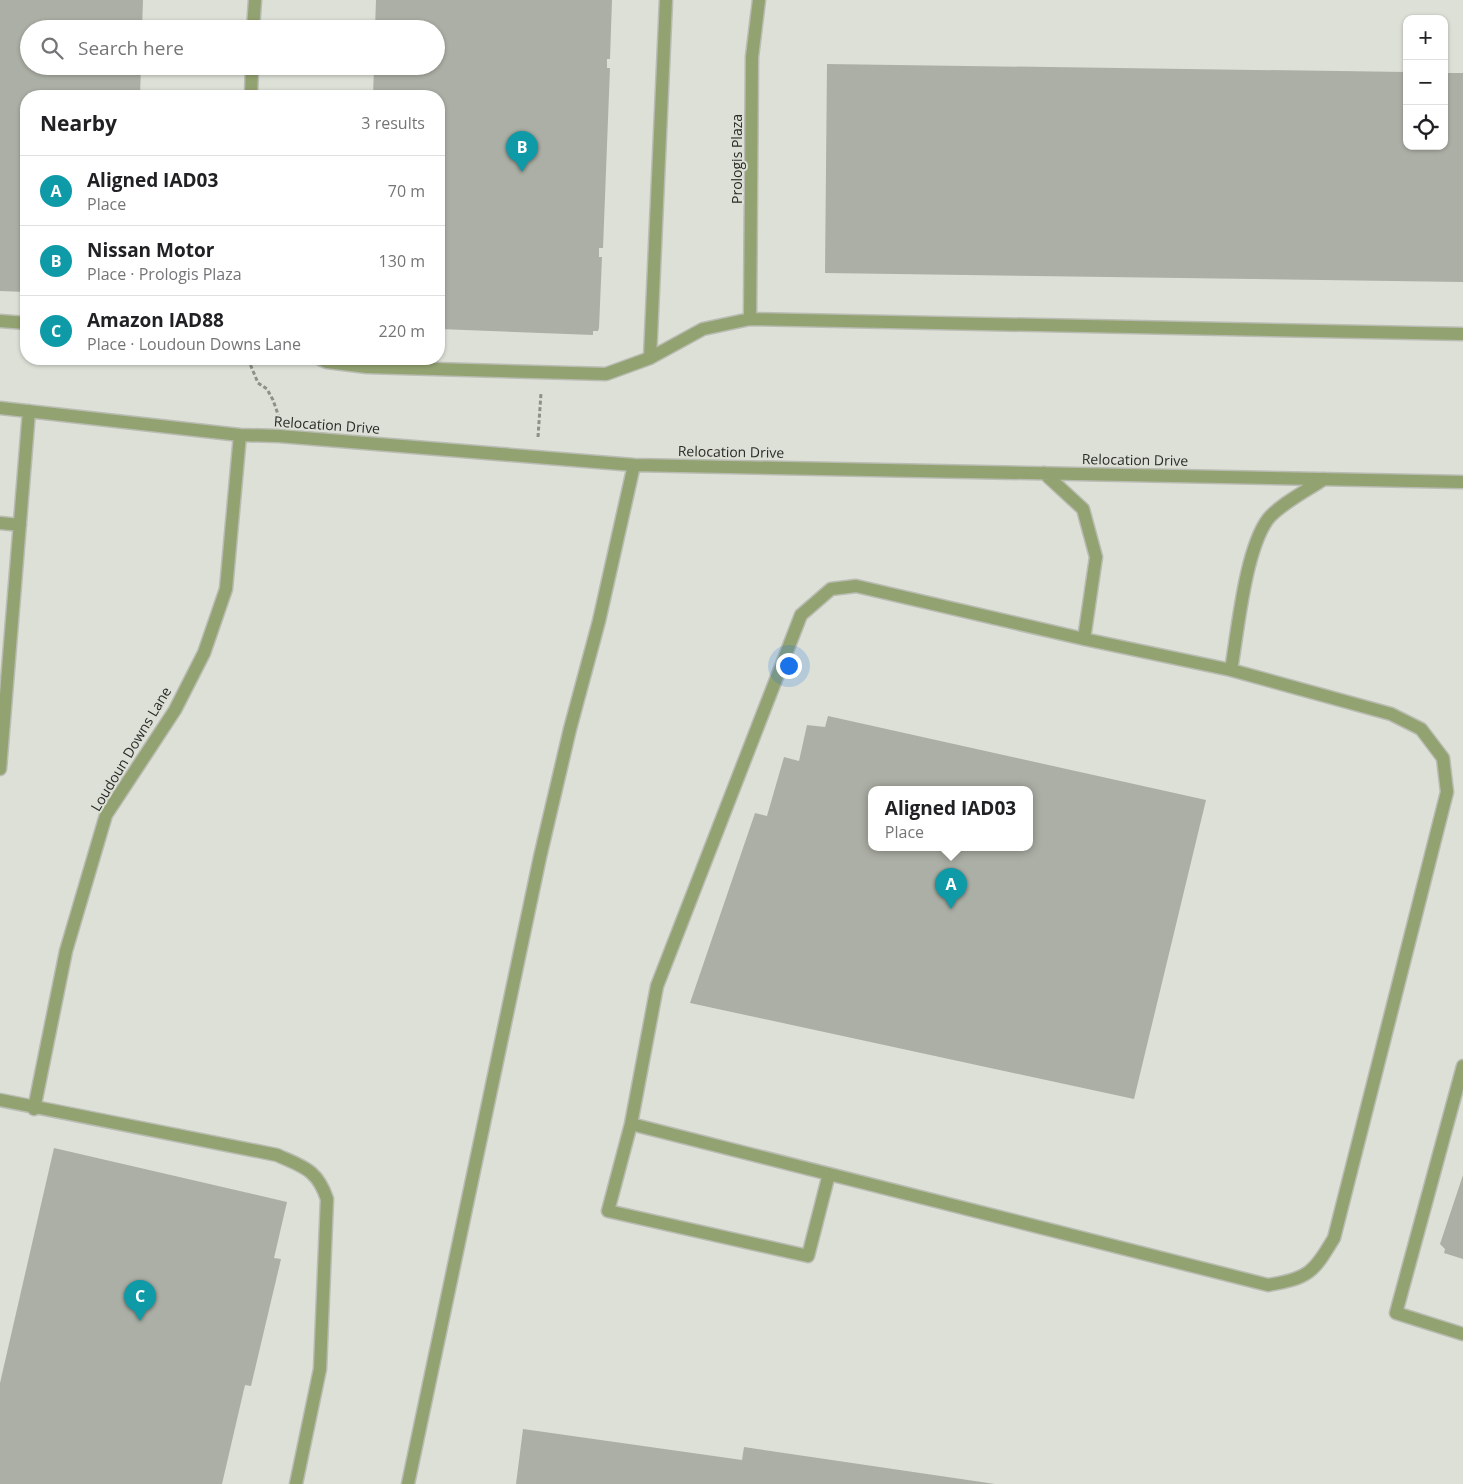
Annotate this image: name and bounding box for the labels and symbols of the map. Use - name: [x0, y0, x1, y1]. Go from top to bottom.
- street label: Prologis Plaza: [727, 114, 746, 204]
- pin: B: [506, 131, 538, 172]
- street label: Relocation Drive: [273, 411, 381, 438]
- street label: Relocation Drive: [678, 441, 784, 462]
- street label: Relocation Drive: [1082, 449, 1188, 470]
- your location: [776, 653, 802, 679]
- street label: Loudoun Downs Lane: [86, 683, 175, 814]
- pin: A: [935, 868, 967, 909]
- pin: C: [124, 1280, 156, 1321]

